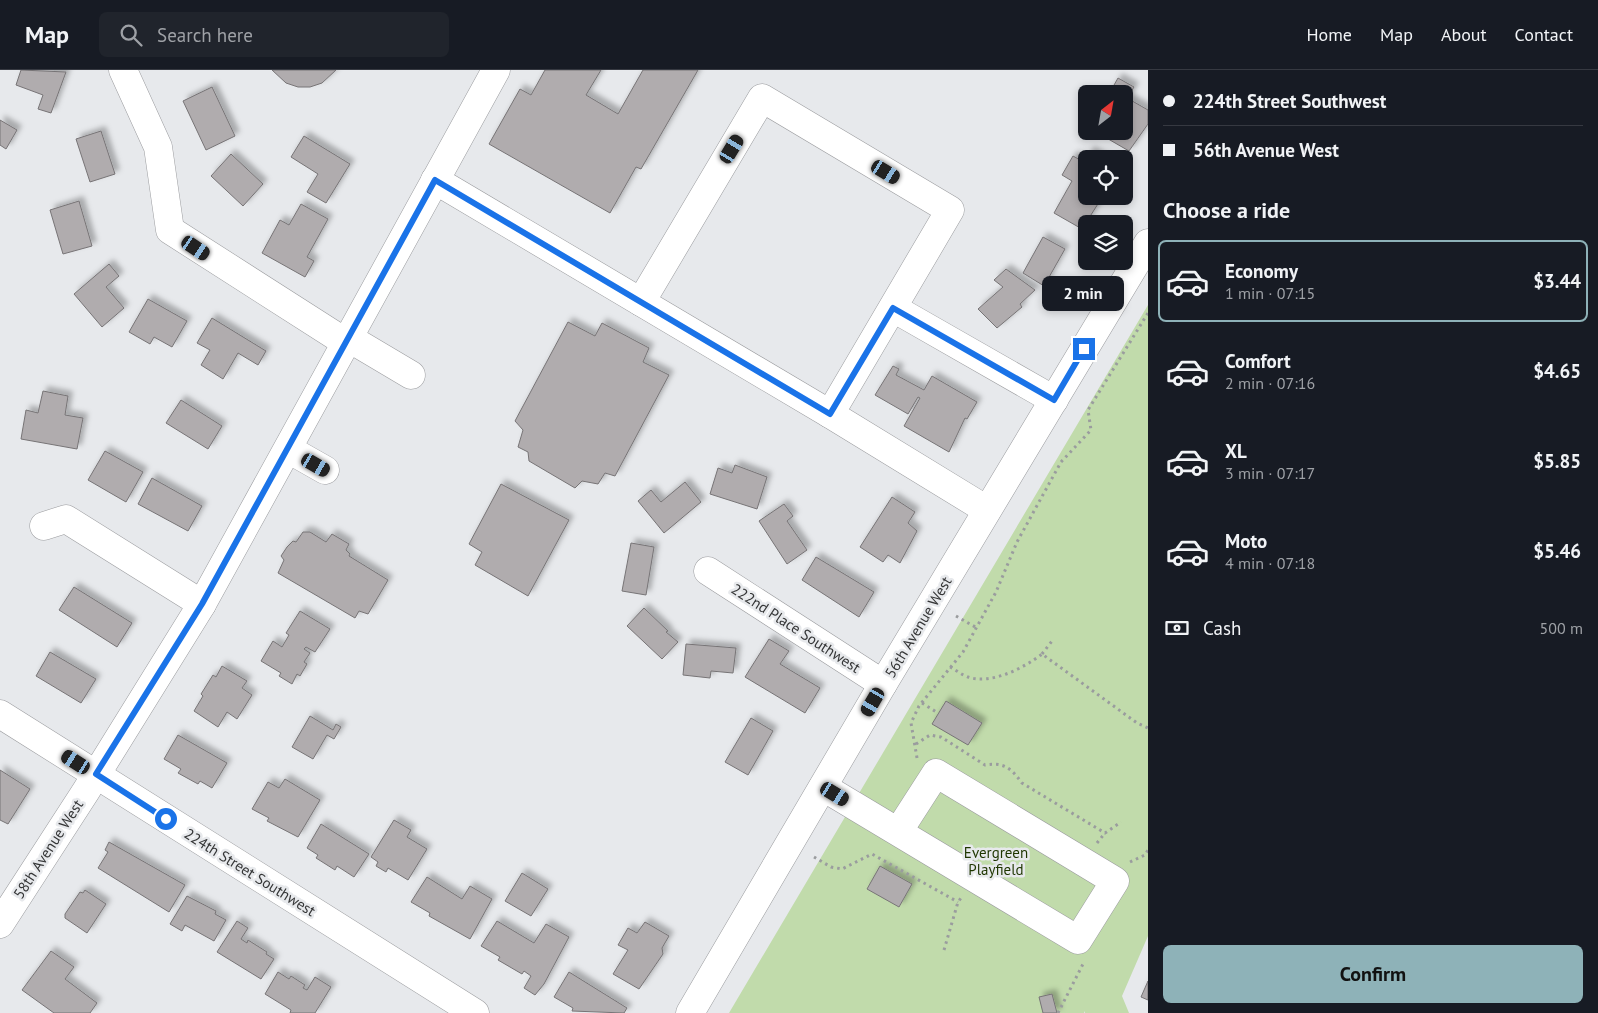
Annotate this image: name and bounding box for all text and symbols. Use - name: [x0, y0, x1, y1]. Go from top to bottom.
- search box: [99, 12, 449, 57]
- text: Map: [25, 19, 69, 50]
- icon: search: [117, 21, 145, 49]
- text: Search here: [157, 23, 253, 47]
- text: Home: [1306, 23, 1352, 46]
- text: Map: [1380, 23, 1413, 46]
- text: About: [1441, 23, 1487, 46]
- text: Contact: [1515, 23, 1573, 46]
- north arrow: [1078, 85, 1132, 140]
- map controls: [1078, 85, 1133, 270]
- text: 224th Street Southwest: [1193, 89, 1386, 113]
- car: [717, 132, 746, 166]
- text: 56th Avenue West: [1193, 138, 1339, 162]
- button: locate: [1078, 150, 1133, 205]
- car: [869, 158, 902, 186]
- text: Choose a ride: [1163, 196, 1290, 224]
- button: layers: [1078, 215, 1133, 270]
- car: [179, 233, 212, 263]
- icon: car: [1165, 259, 1210, 304]
- text: Economy: [1225, 259, 1298, 283]
- text: $3.44: [1533, 269, 1581, 293]
- callout: 2 min: [1043, 276, 1125, 312]
- text: 2 min: [1063, 283, 1103, 303]
- text: 1 min · 07:15: [1225, 283, 1315, 303]
- route end: [1073, 338, 1095, 360]
- icon: car: [1165, 349, 1210, 394]
- text: Comfort: [1225, 349, 1291, 373]
- text: $4.65: [1533, 359, 1581, 383]
- text: 2 min · 07:16: [1225, 373, 1315, 393]
- icon: car: [1165, 439, 1210, 484]
- text: XL: [1225, 439, 1247, 463]
- text: $5.85: [1533, 449, 1581, 473]
- car: [299, 451, 332, 479]
- text: 3 min · 07:17: [1225, 463, 1315, 483]
- icon: car: [1165, 529, 1210, 574]
- text: Moto: [1225, 529, 1267, 553]
- text: $5.46: [1533, 539, 1581, 563]
- text: 4 min · 07:18: [1225, 553, 1315, 573]
- street label: 56th Avenue West: [880, 573, 956, 681]
- street label: 222nd Place Southwest: [728, 579, 864, 677]
- icon: cash: [1163, 614, 1191, 642]
- text: Cash: [1203, 616, 1241, 640]
- text: 500 m: [1540, 618, 1583, 638]
- car: [859, 685, 886, 719]
- car: [59, 748, 92, 776]
- car: [818, 780, 851, 808]
- street label: 58th Avenue West: [9, 796, 87, 902]
- route start: [155, 808, 177, 830]
- street label: 224th Street Southwest: [181, 824, 319, 920]
- park label: Evergreen Playfield: [964, 843, 1028, 879]
- button: Confirm: [1163, 945, 1583, 1003]

